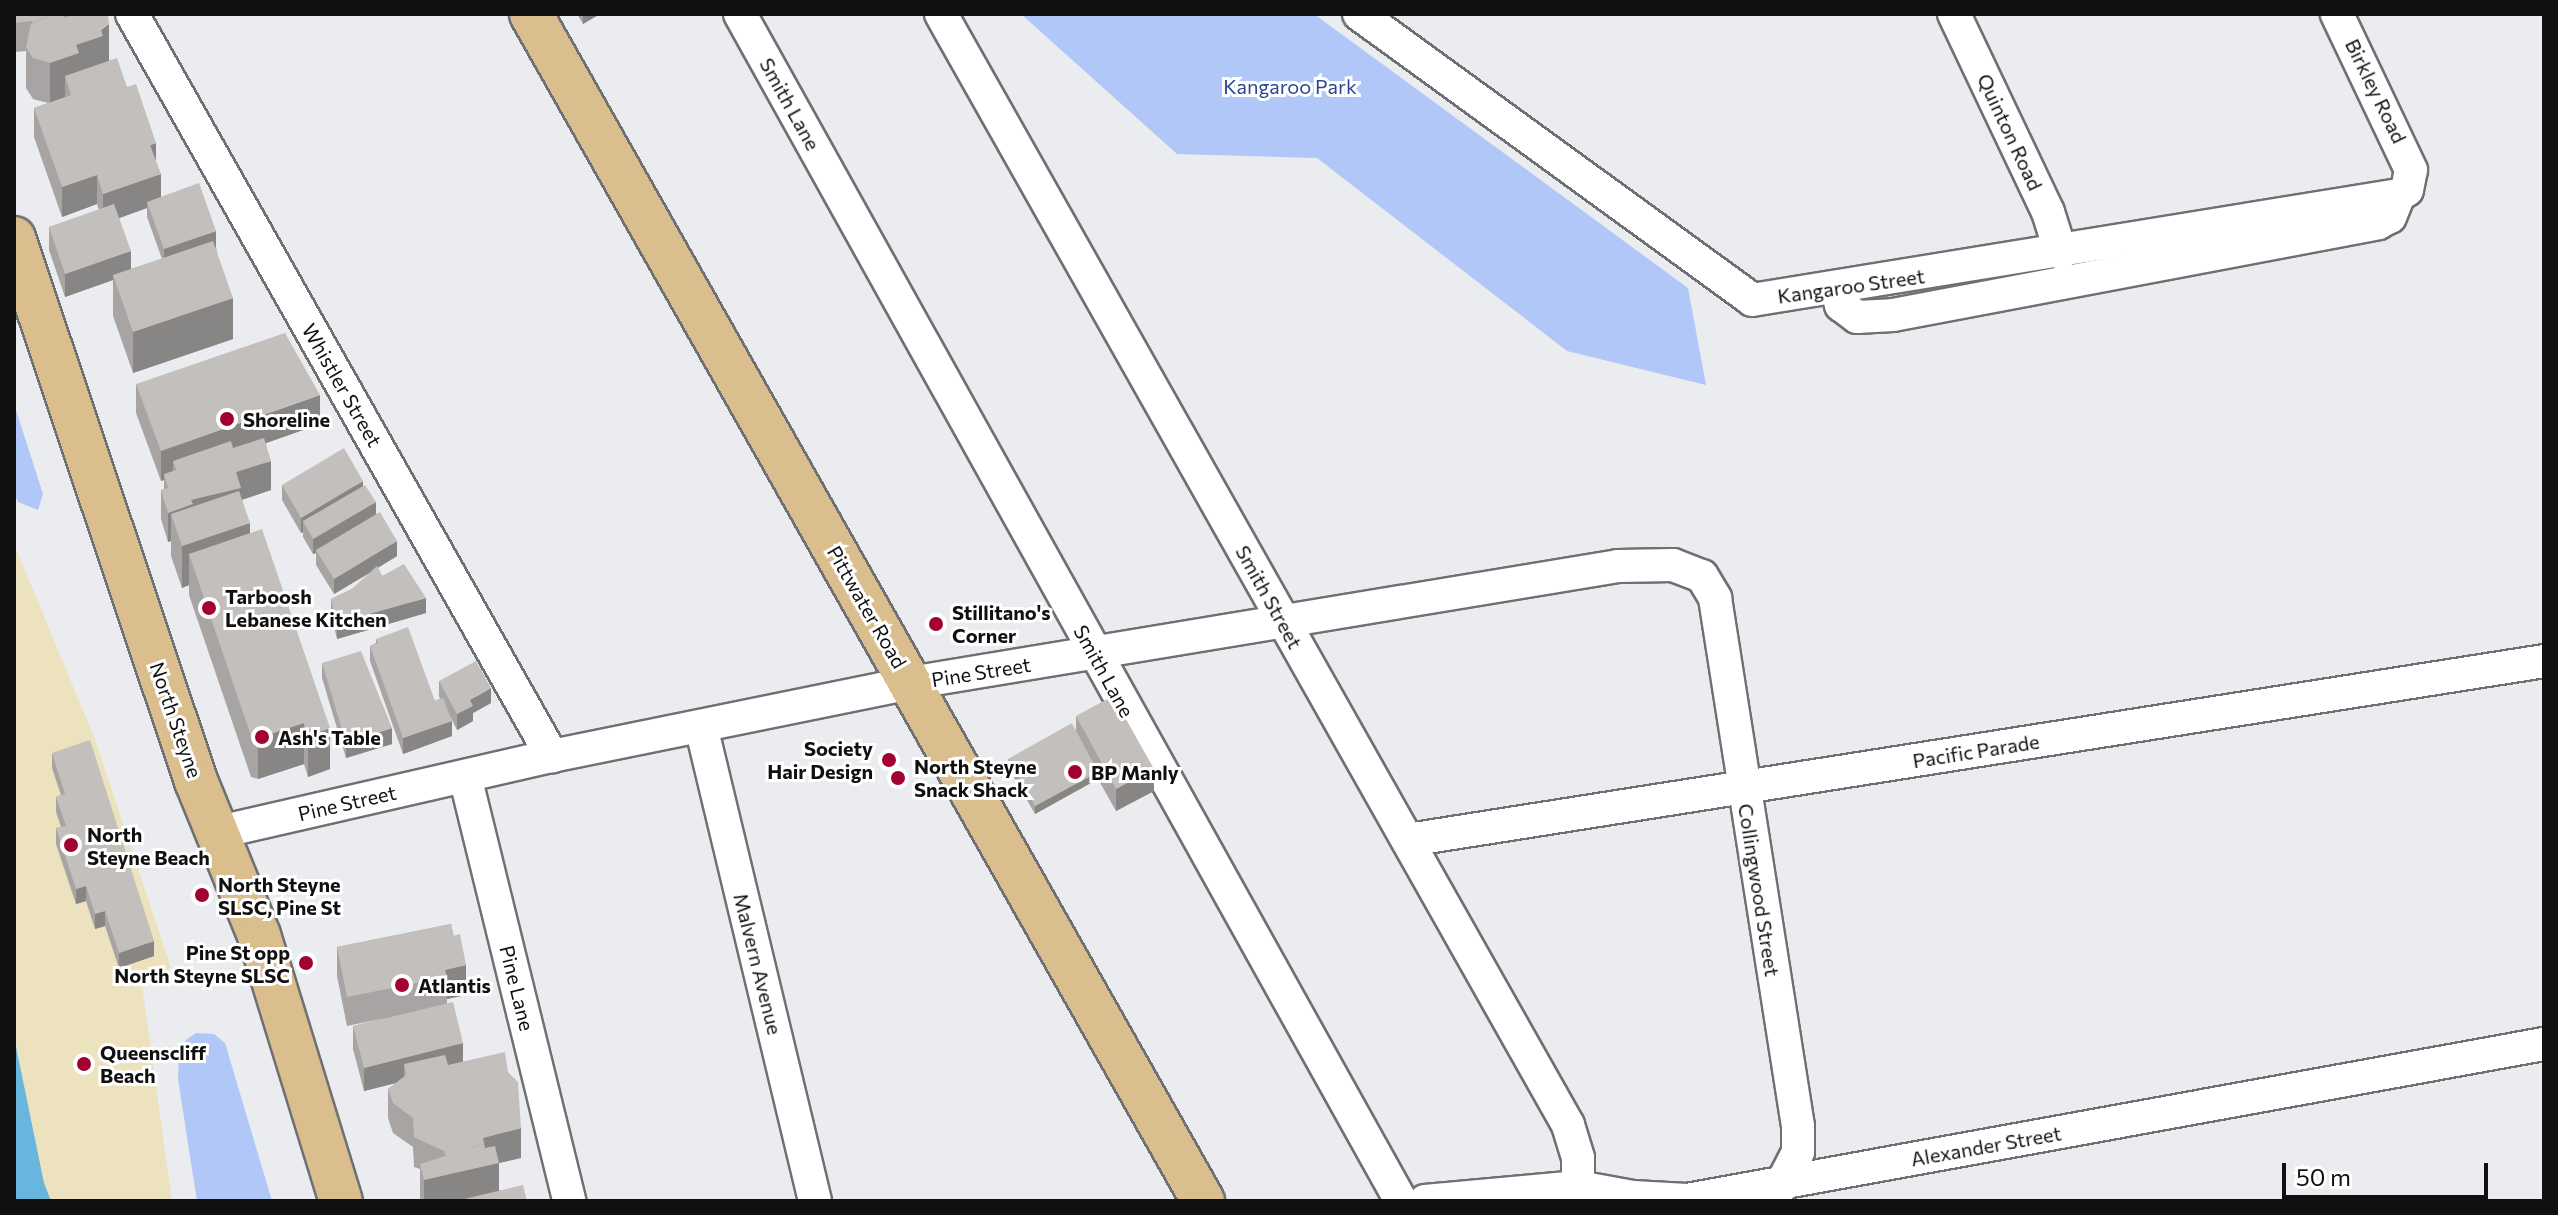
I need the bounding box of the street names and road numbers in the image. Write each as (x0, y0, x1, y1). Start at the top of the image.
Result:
street label: Birkley Road (2340, 35, 2412, 147)
street label: Smith Lane (755, 54, 825, 154)
street label: Quinton Road (1972, 70, 2048, 194)
street label: Kangaroo Street (1776, 264, 1926, 308)
street label: Whistler Street (297, 319, 387, 451)
street label: Pittwater Road (822, 541, 912, 673)
street label: Smith Street (1231, 541, 1307, 653)
street label: Smith Lane (1069, 621, 1139, 721)
street label: Pine Street (930, 652, 1032, 692)
street label: North Steyne (145, 659, 207, 781)
street label: Pacific Parade (1911, 729, 2041, 773)
street label: Pine Street (296, 780, 398, 826)
street label: Collingwood Street (1733, 802, 1785, 978)
street label: Malvern Avenue (729, 891, 787, 1037)
street label: Pine Lane (495, 943, 539, 1033)
street label: Alexander Street (1909, 1121, 2063, 1171)

